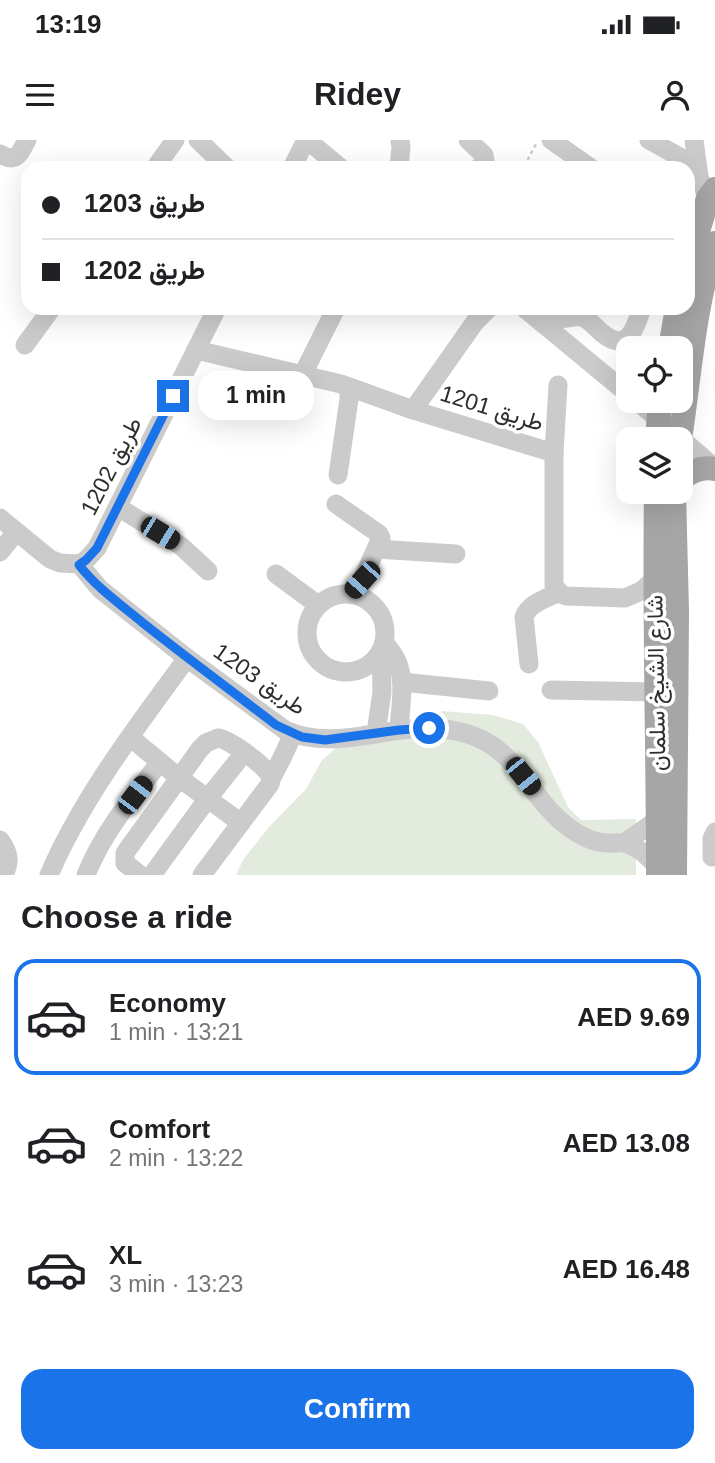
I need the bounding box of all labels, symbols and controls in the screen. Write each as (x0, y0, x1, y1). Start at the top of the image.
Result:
text: 13:19 (35, 9, 102, 39)
icon: menu (21, 76, 59, 114)
text: Ridey (314, 76, 401, 112)
icon: person (656, 76, 694, 114)
text: طريق 1203 (84, 188, 205, 218)
text: طريق 1202 (84, 255, 205, 285)
map controls (616, 336, 693, 504)
button: locate (616, 336, 693, 413)
callout: 1 min (198, 372, 313, 420)
route end (157, 380, 189, 412)
street label: طريق 1201 (437, 380, 547, 438)
text: 1 min (226, 382, 286, 408)
street label: طريق 1202 (75, 413, 149, 520)
button: layers (616, 427, 693, 504)
car (137, 513, 184, 553)
car (341, 557, 384, 603)
street label: شارع الشيخ سلمان (641, 595, 674, 771)
street label: طريق 1203 (208, 638, 311, 722)
route start (413, 712, 445, 744)
car (502, 753, 545, 799)
car (114, 772, 157, 818)
text: Choose a ride (21, 899, 233, 935)
icon: car (25, 986, 88, 1049)
text: Economy (109, 988, 226, 1018)
text: AED 9.69 (577, 1002, 690, 1032)
text: 1 min · 13:21 (109, 1019, 243, 1045)
icon: car (25, 1112, 88, 1175)
text: Comfort (109, 1114, 210, 1144)
text: AED 13.08 (563, 1128, 690, 1158)
text: 2 min · 13:22 (109, 1145, 243, 1171)
icon: car (25, 1238, 88, 1301)
text: XL (109, 1240, 142, 1270)
text: AED 16.48 (563, 1254, 690, 1284)
text: 3 min · 13:23 (109, 1271, 243, 1297)
button: Confirm (21, 1369, 694, 1449)

